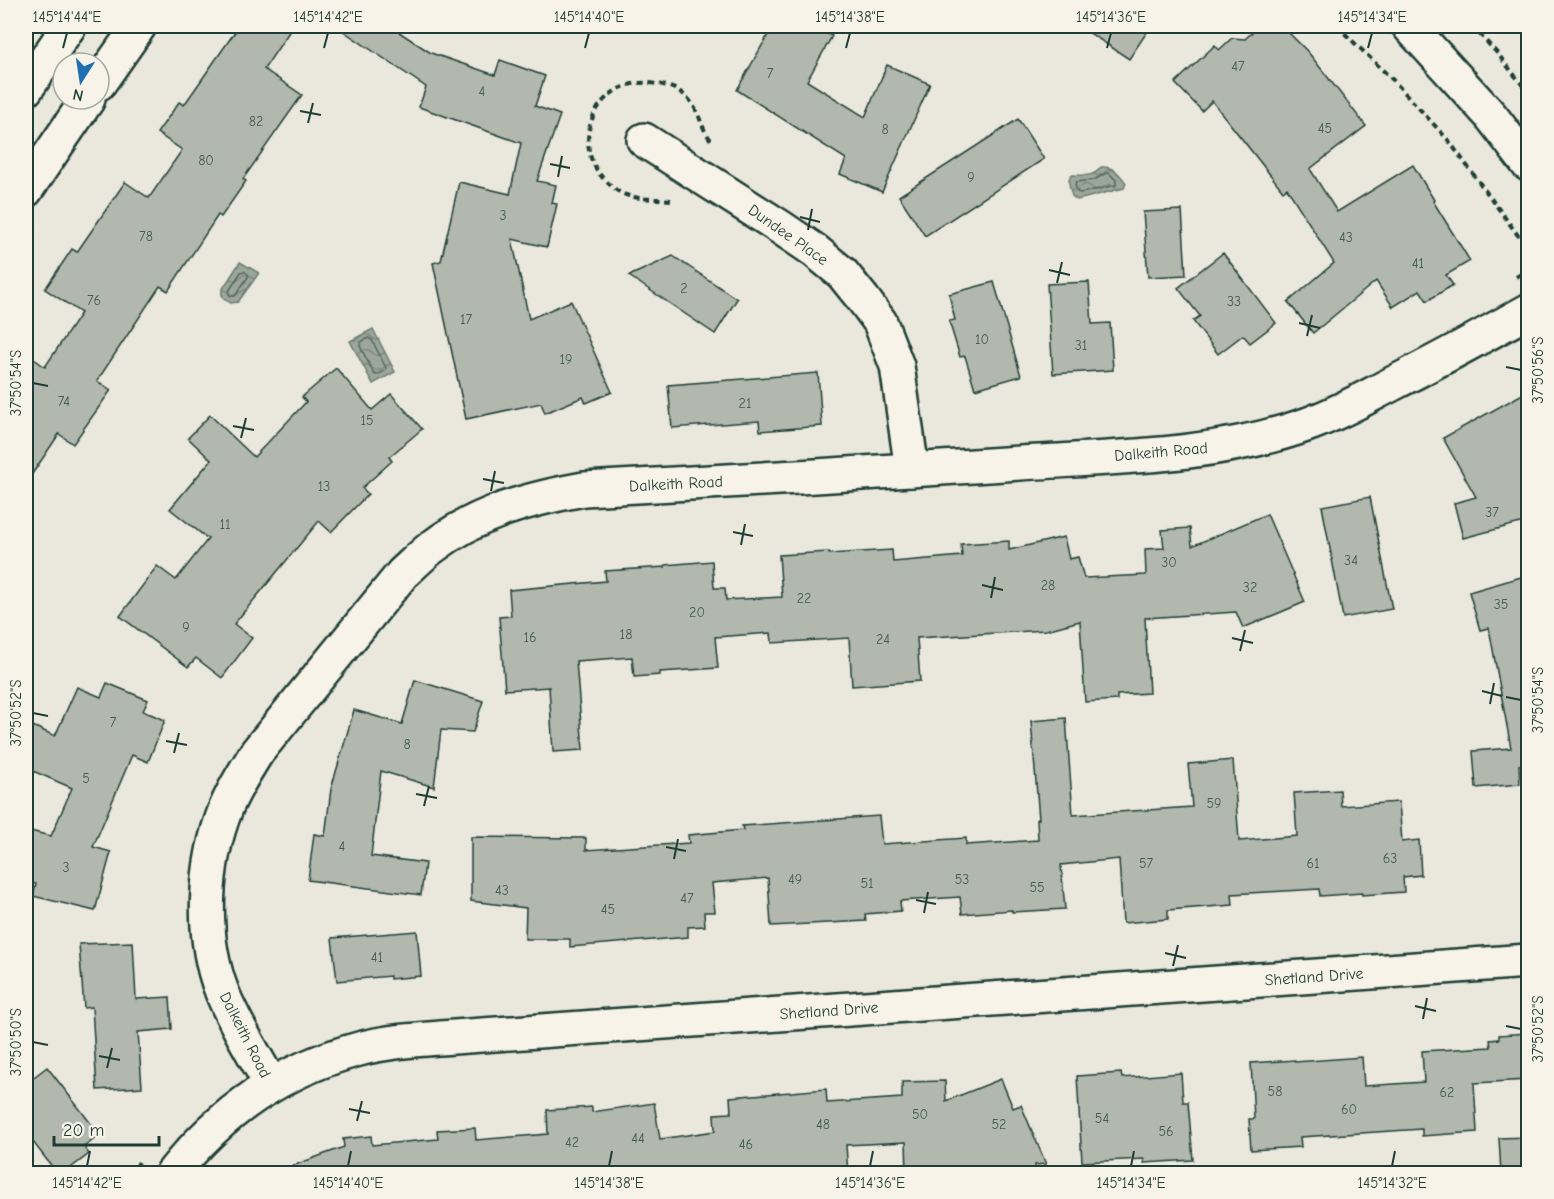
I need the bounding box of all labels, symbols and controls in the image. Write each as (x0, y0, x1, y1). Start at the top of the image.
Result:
text: 145°14'44"E (33, 8, 101, 26)
text: 145°14'42"E (293, 8, 363, 26)
text: 145°14'40"E (554, 8, 624, 26)
text: 145°14'38"E (815, 8, 885, 26)
text: 145°14'36"E (1076, 8, 1146, 26)
text: 145°14'34"E (1337, 8, 1407, 26)
north arrow (51, 51, 111, 111)
house number: 47 (1231, 58, 1245, 75)
house number: 7 (767, 65, 774, 82)
house number: 4 (479, 83, 486, 100)
text: N (71, 85, 85, 105)
house number: 82 (249, 113, 263, 130)
house number: 45 (1318, 120, 1332, 137)
house number: 8 (881, 121, 889, 138)
house number: 80 (198, 152, 214, 169)
house number: 9 (967, 169, 975, 186)
street label: Dundee Place (745, 201, 831, 269)
house number: 3 (499, 207, 507, 224)
house number: 78 (139, 228, 153, 245)
house number: 43 (1339, 229, 1353, 246)
house number: 41 (1412, 255, 1424, 272)
house number: 2 (680, 280, 688, 297)
house number: 76 (87, 292, 101, 309)
house number: 33 (1227, 293, 1241, 310)
house number: 17 (460, 311, 472, 328)
house number: 10 (975, 331, 989, 348)
text: 37°50'56"S (1529, 336, 1547, 404)
house number: 31 (1075, 337, 1087, 354)
text: 37°50'54"S (7, 350, 25, 416)
house number: 19 (560, 351, 572, 368)
house number: 74 (58, 393, 70, 410)
house number: 21 (739, 395, 751, 412)
house number: 15 (360, 412, 374, 429)
street label: Dalkeith Road (1113, 439, 1209, 465)
street label: Dalkeith Road (629, 473, 723, 495)
house number: 13 (318, 478, 330, 495)
house number: 37 (1485, 504, 1499, 521)
house number: 11 (219, 516, 231, 533)
house number: 34 (1344, 552, 1358, 569)
house number: 30 (1161, 554, 1177, 571)
house number: 28 (1041, 577, 1055, 594)
house number: 32 (1243, 579, 1257, 596)
house number: 22 (797, 590, 811, 607)
house number: 35 (1494, 596, 1508, 613)
house number: 20 (689, 604, 705, 621)
house number: 9 (182, 619, 190, 636)
house number: 18 (620, 626, 632, 643)
house number: 16 (523, 629, 537, 646)
house number: 24 (876, 631, 890, 648)
text: 37°50'54"S (1529, 667, 1547, 733)
text: 37°50'52"S (7, 680, 25, 746)
house number: 7 (110, 714, 117, 731)
house number: 8 (403, 736, 411, 753)
house number: 5 (82, 770, 90, 787)
house number: 59 (1206, 795, 1222, 812)
house number: 4 (339, 838, 346, 855)
house number: 63 (1383, 850, 1397, 867)
house number: 57 (1139, 855, 1153, 872)
house number: 61 (1306, 855, 1320, 872)
house number: 3 (62, 859, 70, 876)
house number: 49 (788, 871, 802, 888)
house number: 53 (955, 871, 969, 888)
house number: 51 (860, 875, 874, 892)
house number: 55 (1029, 879, 1045, 896)
house number: 43 (495, 882, 509, 899)
house number: 47 (680, 890, 694, 907)
house number: 45 (601, 901, 615, 918)
house number: 41 (371, 949, 383, 966)
street label: Shetland Drive (1264, 965, 1364, 989)
street label: Dalkeith Road (216, 989, 274, 1081)
text: 37°50'52"S (1529, 996, 1547, 1062)
street label: Shetland Drive (779, 999, 879, 1023)
text: 37°50'50"S (7, 1008, 25, 1076)
house number: 58 (1268, 1083, 1282, 1100)
house number: 62 (1440, 1084, 1454, 1101)
house number: 60 (1341, 1101, 1357, 1118)
house number: 50 (912, 1106, 928, 1123)
scale bar (54, 1109, 159, 1147)
house number: 54 (1095, 1110, 1109, 1127)
house number: 48 (816, 1116, 830, 1133)
house number: 52 (992, 1116, 1006, 1133)
text: 20 m (63, 1120, 104, 1141)
house number: 56 (1158, 1123, 1174, 1140)
house number: 44 (631, 1130, 645, 1147)
house number: 42 (565, 1134, 579, 1151)
house number: 46 (739, 1136, 753, 1153)
text: 145°14'42"E (52, 1174, 122, 1192)
text: 145°14'40"E (313, 1174, 383, 1192)
text: 145°14'38"E (574, 1174, 644, 1192)
text: 145°14'36"E (835, 1174, 905, 1192)
text: 145°14'34"E (1096, 1174, 1166, 1192)
text: 145°14'32"E (1357, 1174, 1427, 1192)

